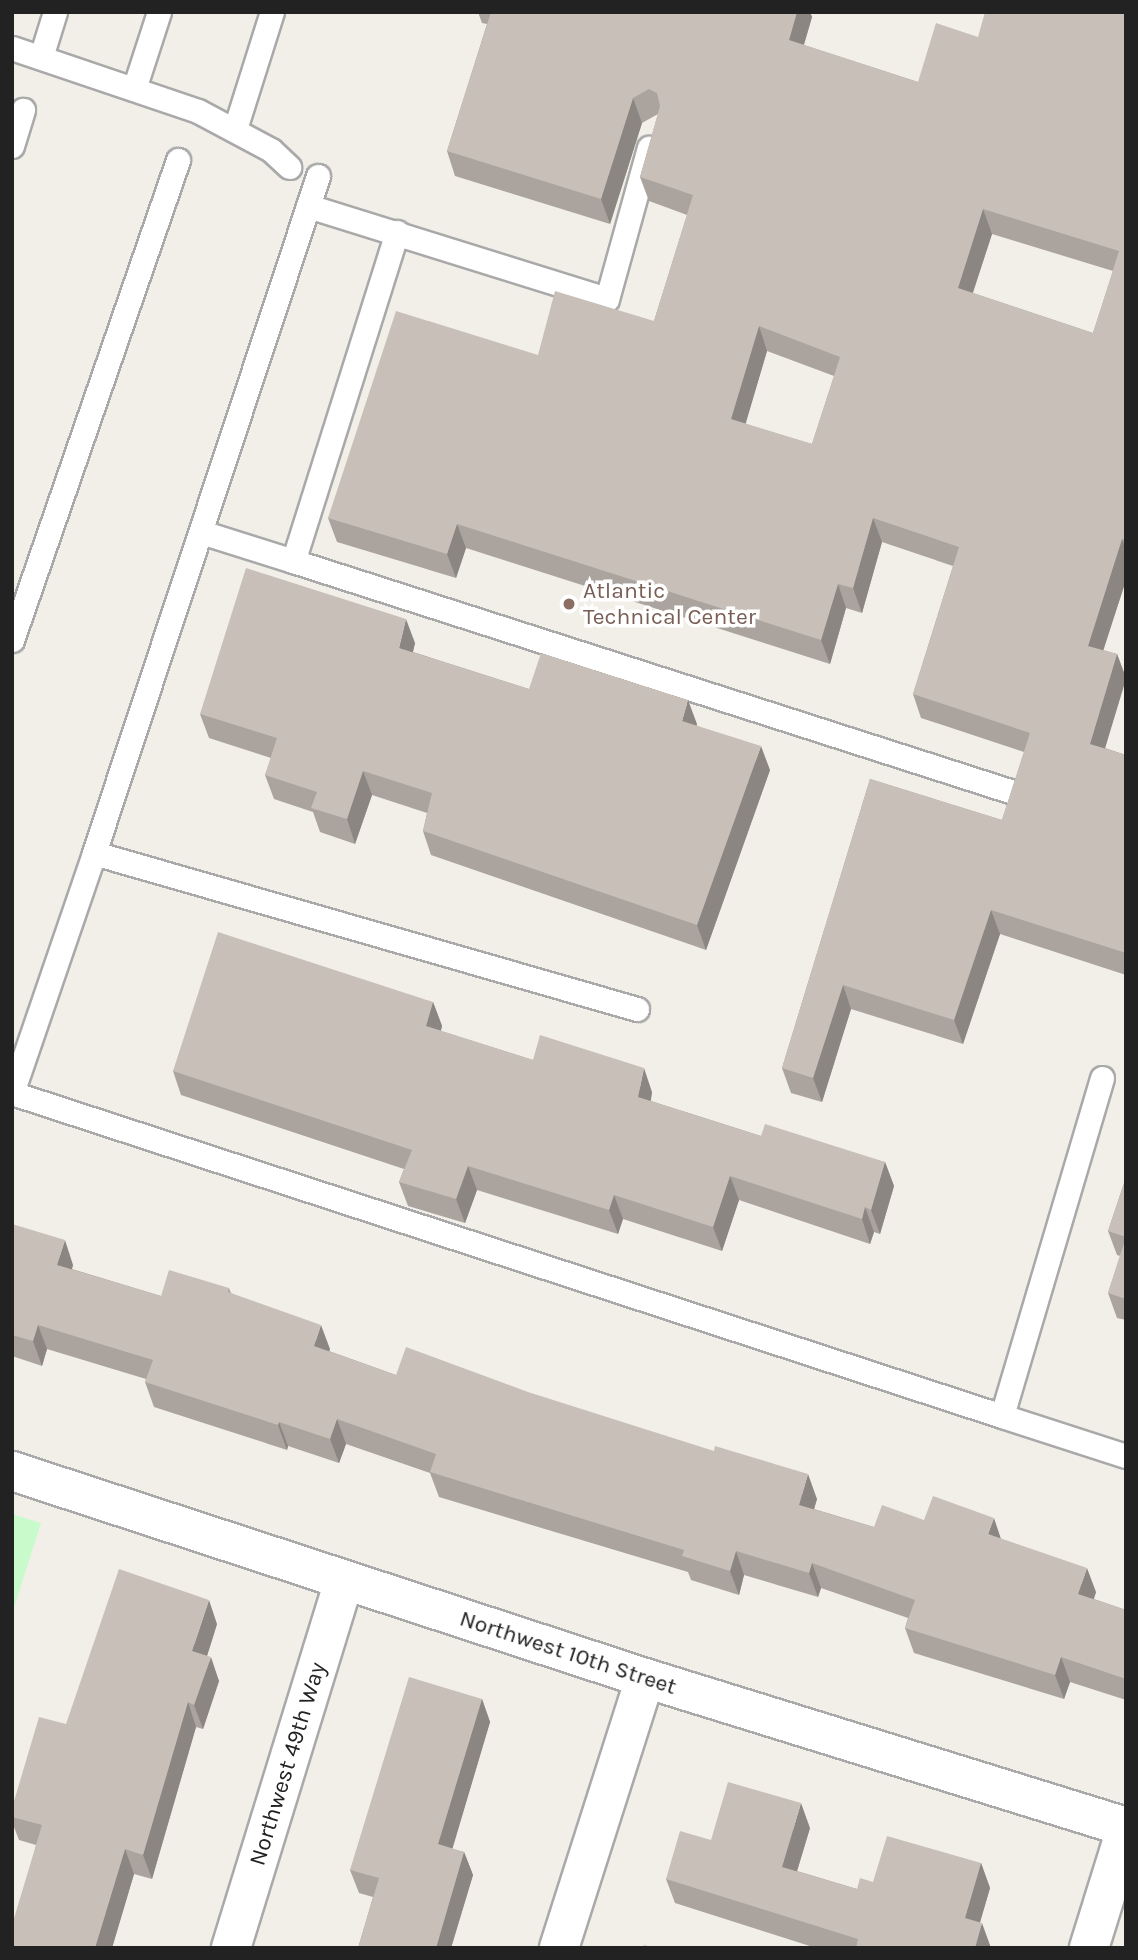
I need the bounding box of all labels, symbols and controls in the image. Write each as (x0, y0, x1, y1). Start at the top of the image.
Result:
place label: Atlantic Technical Center (583, 577, 756, 631)
marker: Atlantic Technical Center (561, 596, 577, 612)
street label: Northwest 10th Street (456, 1605, 680, 1701)
street label: Northwest 49th Way (244, 1659, 332, 1869)

